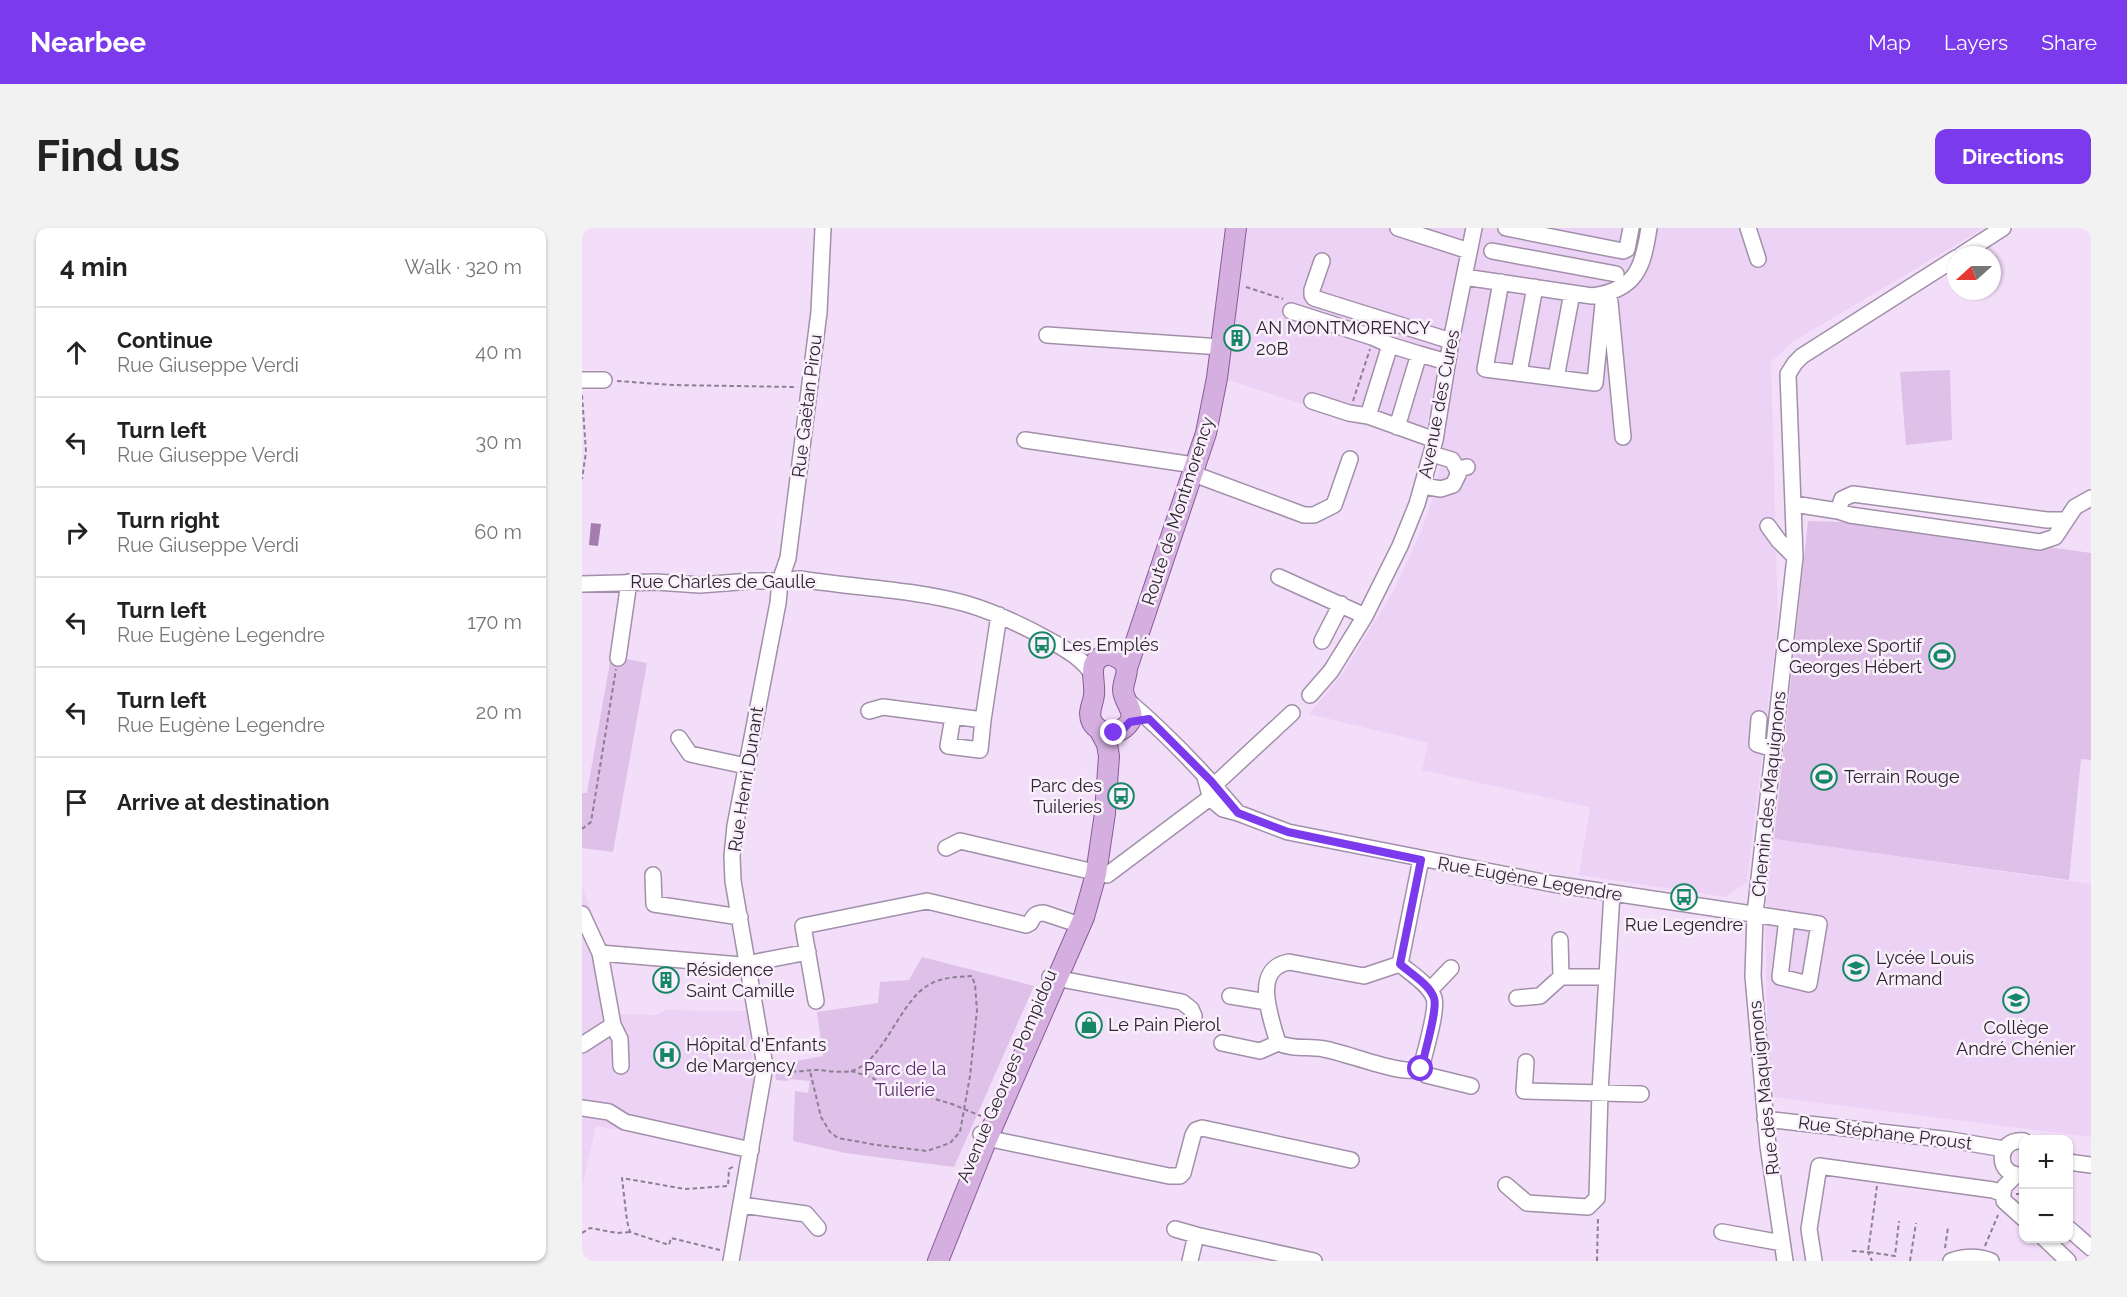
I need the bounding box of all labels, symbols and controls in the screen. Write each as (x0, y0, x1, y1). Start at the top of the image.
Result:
text: Nearbee (30, 26, 146, 59)
text: Map (1868, 30, 1911, 55)
text: Layers (1944, 30, 2008, 55)
text: Share (2041, 30, 2097, 55)
button: Directions (1935, 129, 2091, 184)
text: Find us (36, 132, 180, 181)
north arrow (1947, 246, 2001, 300)
text: 4 min (60, 252, 128, 282)
text: Walk · 320 m (404, 255, 522, 279)
place label: AN MONTMORENCY 20B (1256, 317, 1431, 359)
building icon: AN MONTMORENCY 20B (1222, 323, 1252, 353)
text: Continue (117, 327, 213, 353)
street label: Avenue des Cures (1414, 327, 1463, 480)
street label: Rue Gaëtan Pirou (787, 333, 826, 479)
icon: ahead (60, 336, 93, 369)
text: 40 m (475, 340, 522, 364)
text: Rue Giuseppe Verdi (117, 353, 299, 377)
street label: Route de Montmorency (1137, 414, 1218, 608)
text: Turn left (117, 417, 207, 443)
icon: left (60, 426, 93, 459)
text: 30 m (476, 430, 522, 454)
text: Rue Giuseppe Verdi (117, 443, 299, 467)
text: Turn right (117, 507, 220, 533)
icon: right (60, 516, 93, 549)
text: 60 m (474, 520, 522, 544)
text: Rue Giuseppe Verdi (117, 533, 299, 557)
street label: Rue Charles de Gaulle (630, 571, 816, 592)
text: Turn left (117, 597, 207, 623)
icon: left (60, 606, 93, 639)
text: 170 m (467, 610, 522, 634)
text: Rue Eugène Legendre (117, 623, 325, 647)
bus stop icon: Les Emplés (1027, 630, 1057, 660)
place label: Les Emplés (1062, 634, 1159, 655)
place label: Complexe Sportif Georges Hébert (1777, 635, 1923, 677)
sports icon: Complexe Sportif Georges Hébert (1927, 641, 1957, 671)
text: Turn left (117, 687, 207, 713)
street label: Chemin des Maquignons (1747, 690, 1790, 898)
icon: left (60, 696, 93, 729)
text: 20 m (476, 700, 522, 724)
street label: Rue Henri Dunant (724, 705, 767, 853)
text: Rue Eugène Legendre (117, 713, 325, 737)
route end (1100, 719, 1126, 745)
sports icon: Terrain Rouge (1809, 762, 1839, 792)
place label: Terrain Rouge (1844, 766, 1960, 787)
place label: Parc des Tuileries (1030, 775, 1102, 817)
bus stop icon: Parc des Tuileries (1106, 781, 1136, 811)
icon: arrive (60, 786, 93, 819)
text: Arrive at destination (117, 789, 330, 815)
street label: Rue Eugène Legendre (1436, 852, 1624, 905)
bus stop icon: Rue Legendre (1669, 882, 1699, 912)
place label: Rue Legendre (1625, 914, 1744, 935)
place label: Lycée Louis Armand (1876, 947, 1975, 989)
school or university icon: Lycée Louis Armand (1841, 953, 1871, 983)
place label: Résidence Saint Camille (686, 959, 795, 1001)
building icon: Résidence Saint Camille (651, 965, 681, 995)
street label: Avenue Georges Pompidou (952, 966, 1061, 1185)
school or university icon: Collège André Chénier (2001, 985, 2031, 1015)
street label: Rue des Maquignons (1744, 1000, 1783, 1176)
shop icon: Le Pain Pierol (1074, 1010, 1104, 1040)
place label: Le Pain Pierol (1108, 1014, 1221, 1035)
place label: Collège André Chénier (1956, 1017, 2077, 1059)
place label: Hôpital d'Enfants de Margency (686, 1034, 827, 1076)
hospital icon: Hôpital d'Enfants de Margency (652, 1040, 682, 1070)
route start (1407, 1055, 1433, 1081)
park label: Parc de la Tuilerie (864, 1058, 946, 1100)
street label: Rue Stéphane Proust (1797, 1111, 1973, 1154)
map controls (2019, 1135, 2073, 1243)
button: + (2019, 1135, 2073, 1189)
button: − (2019, 1189, 2073, 1243)

